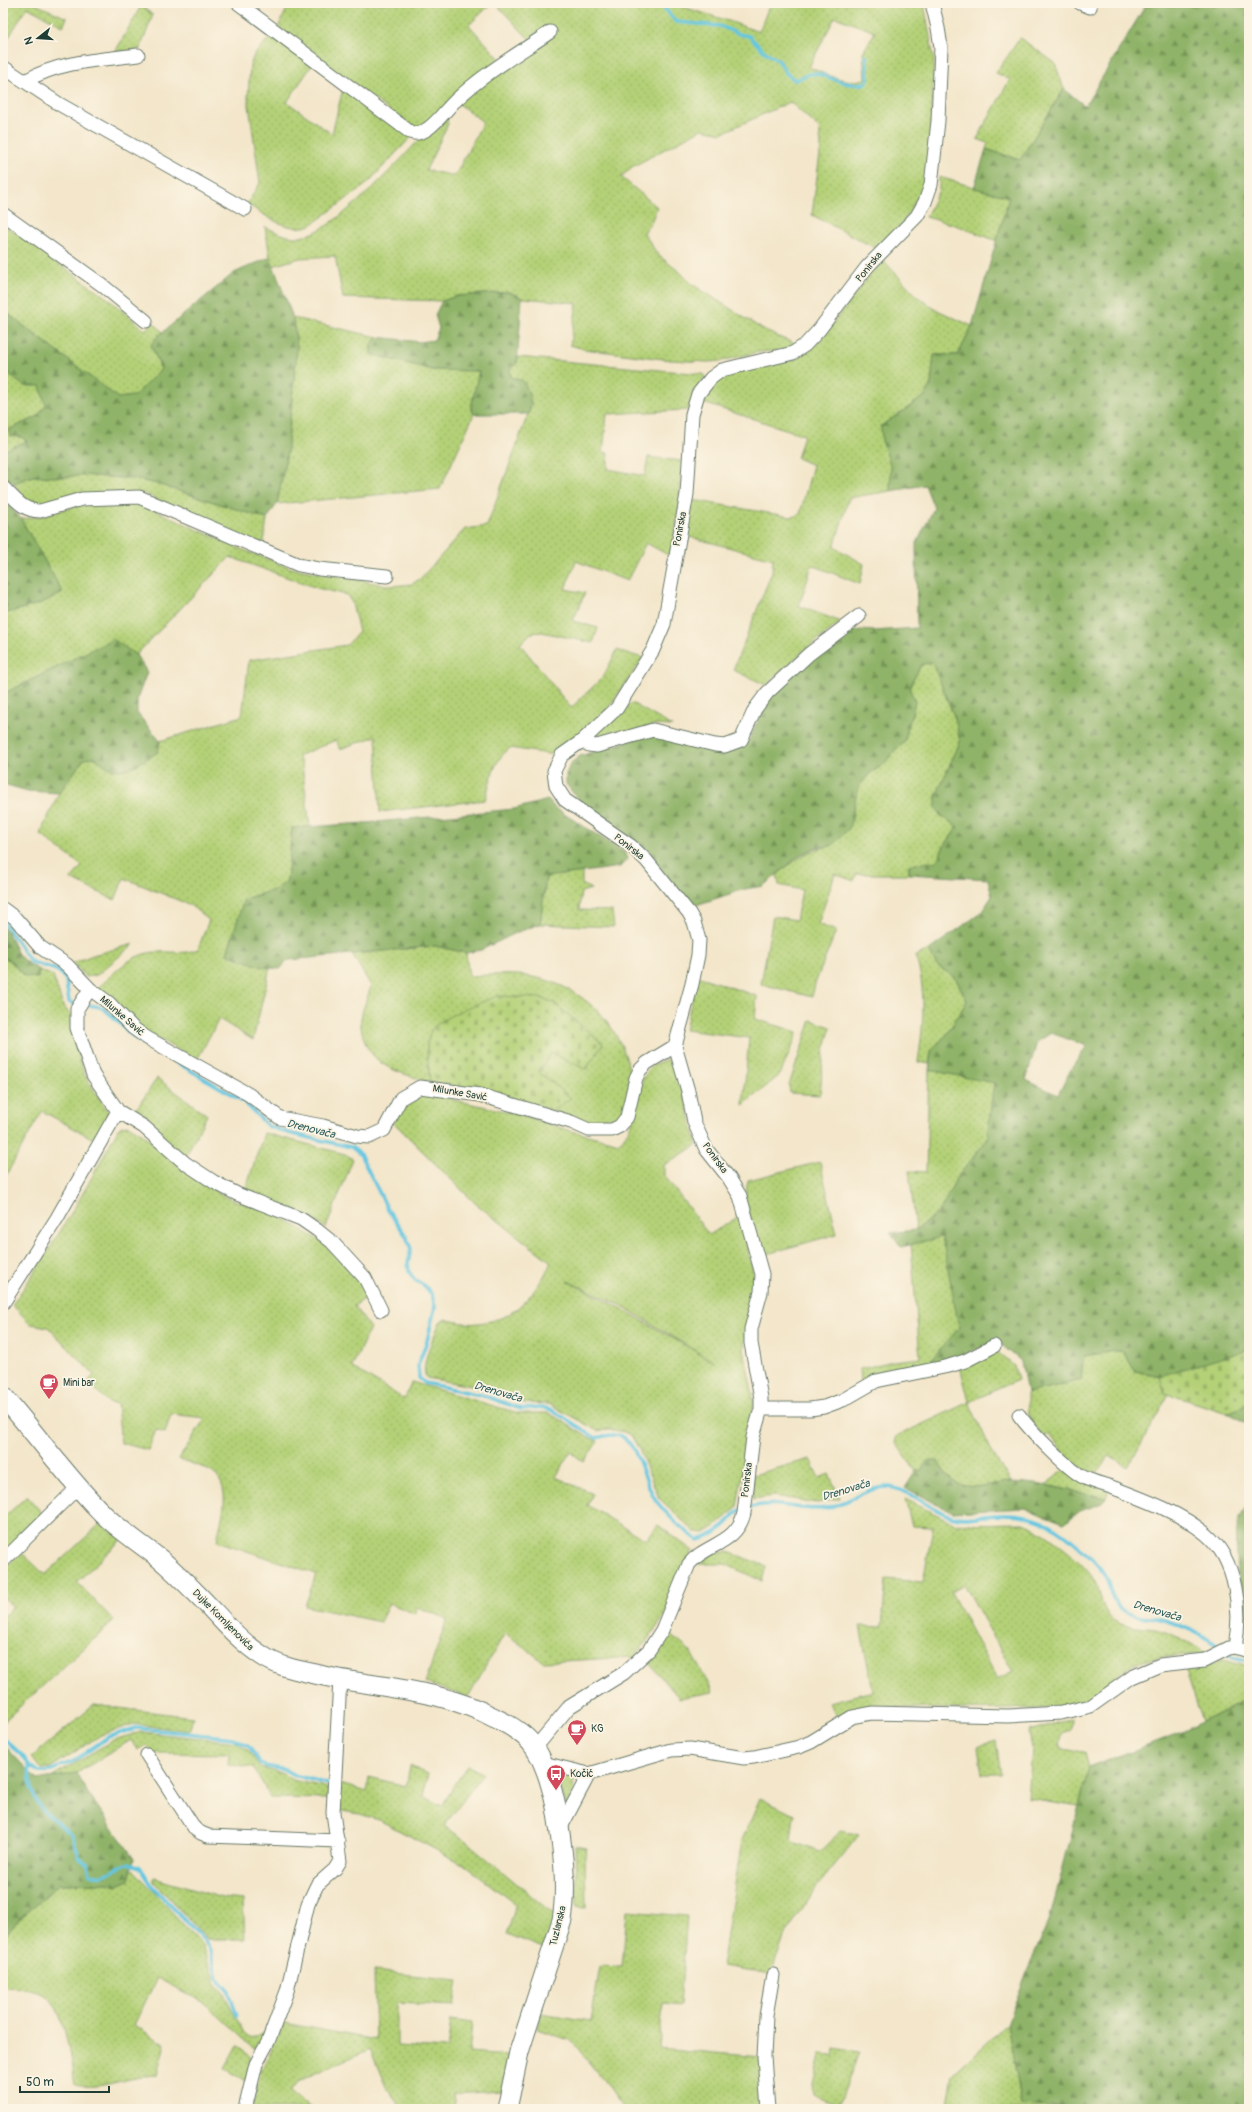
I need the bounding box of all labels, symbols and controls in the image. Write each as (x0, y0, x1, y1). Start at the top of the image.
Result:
north arrow (18, 18, 58, 58)
text: N (21, 35, 36, 46)
street label: Ponirska (853, 249, 885, 284)
street label: Ponirska (671, 510, 689, 547)
street label: Ponirska (611, 831, 647, 863)
street label: Milunke Savić (97, 993, 147, 1039)
street label: Milunke Savić (432, 1082, 488, 1104)
water label: Drenovača (286, 1117, 337, 1141)
street label: Ponirska (700, 1140, 730, 1176)
cafe icon: Mini bar (38, 1372, 60, 1400)
place label: Mini bar (63, 1377, 95, 1389)
water label: Drenovača (473, 1379, 524, 1405)
street label: Ponirska (739, 1462, 755, 1498)
water label: Drenovača (821, 1476, 872, 1503)
street label: Dujke Komljenovića (190, 1587, 256, 1653)
water label: Drenovača (1132, 1598, 1183, 1624)
cafe icon: KG (566, 1718, 588, 1746)
place label: KG (591, 1723, 604, 1735)
bus stop icon: Kočić (545, 1763, 567, 1791)
place label: Kočić (570, 1768, 594, 1780)
street label: Tuzlanska (547, 1904, 569, 1947)
scale bar (20, 2068, 109, 2094)
text: 50 m (26, 2075, 54, 2090)

